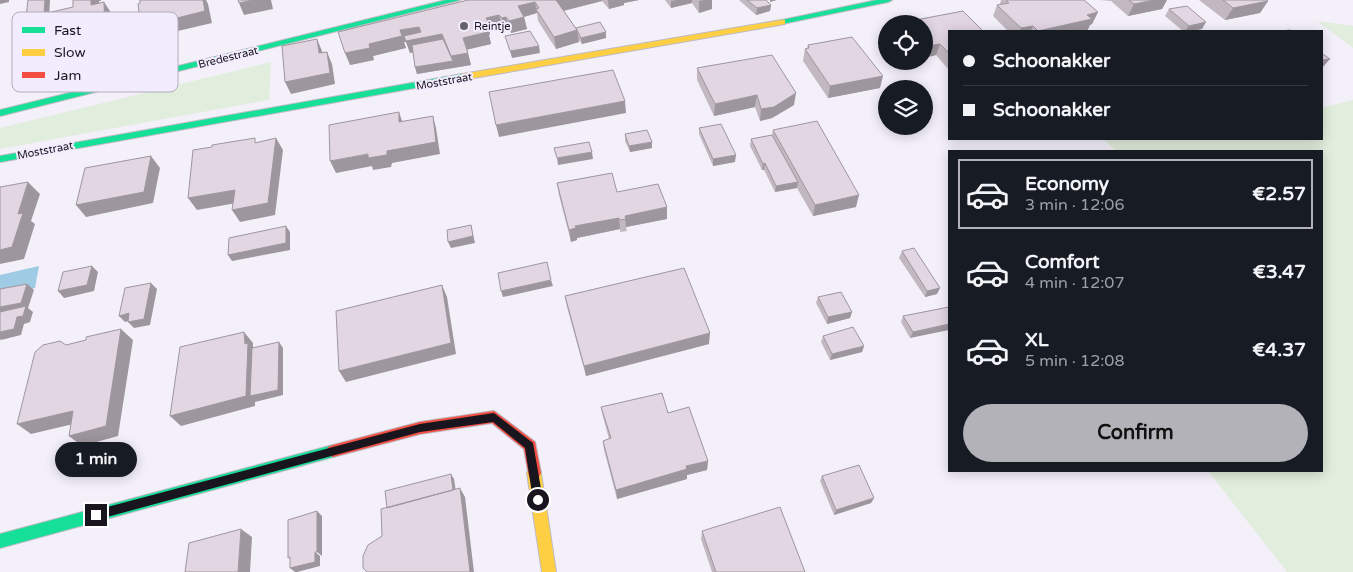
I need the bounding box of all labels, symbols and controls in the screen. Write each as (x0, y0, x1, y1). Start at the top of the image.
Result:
legend (12, 12, 178, 92)
map controls (878, 15, 933, 135)
button: locate (878, 15, 933, 70)
marker: Reintje (458, 20, 470, 32)
place label: Reintje (474, 20, 511, 33)
text: Fast (54, 22, 82, 39)
text: Slow (54, 44, 86, 61)
street label: Bredestraat (197, 44, 259, 71)
text: Schoonakker (993, 50, 1110, 72)
text: Jam (54, 67, 81, 84)
street label: Moststraat (415, 70, 473, 93)
button: layers (878, 80, 933, 135)
text: Schoonakker (993, 99, 1110, 121)
street label: Moststraat (16, 139, 74, 162)
icon: car (965, 172, 1010, 217)
text: Economy (1025, 173, 1109, 195)
text: €2.57 (1252, 183, 1306, 205)
text: 3 min · 12:06 (1025, 195, 1124, 215)
icon: car (965, 250, 1010, 295)
text: Comfort (1025, 251, 1099, 273)
text: €3.47 (1253, 261, 1306, 283)
text: 4 min · 12:07 (1025, 273, 1124, 293)
icon: car (965, 328, 1010, 373)
text: XL (1025, 329, 1049, 351)
text: €4.37 (1252, 339, 1306, 361)
text: 5 min · 12:08 (1025, 351, 1124, 371)
button: Confirm (963, 404, 1308, 462)
callout: 1 min (55, 442, 137, 478)
text: 1 min (75, 449, 117, 469)
route start (527, 489, 549, 511)
route end (85, 504, 107, 526)

